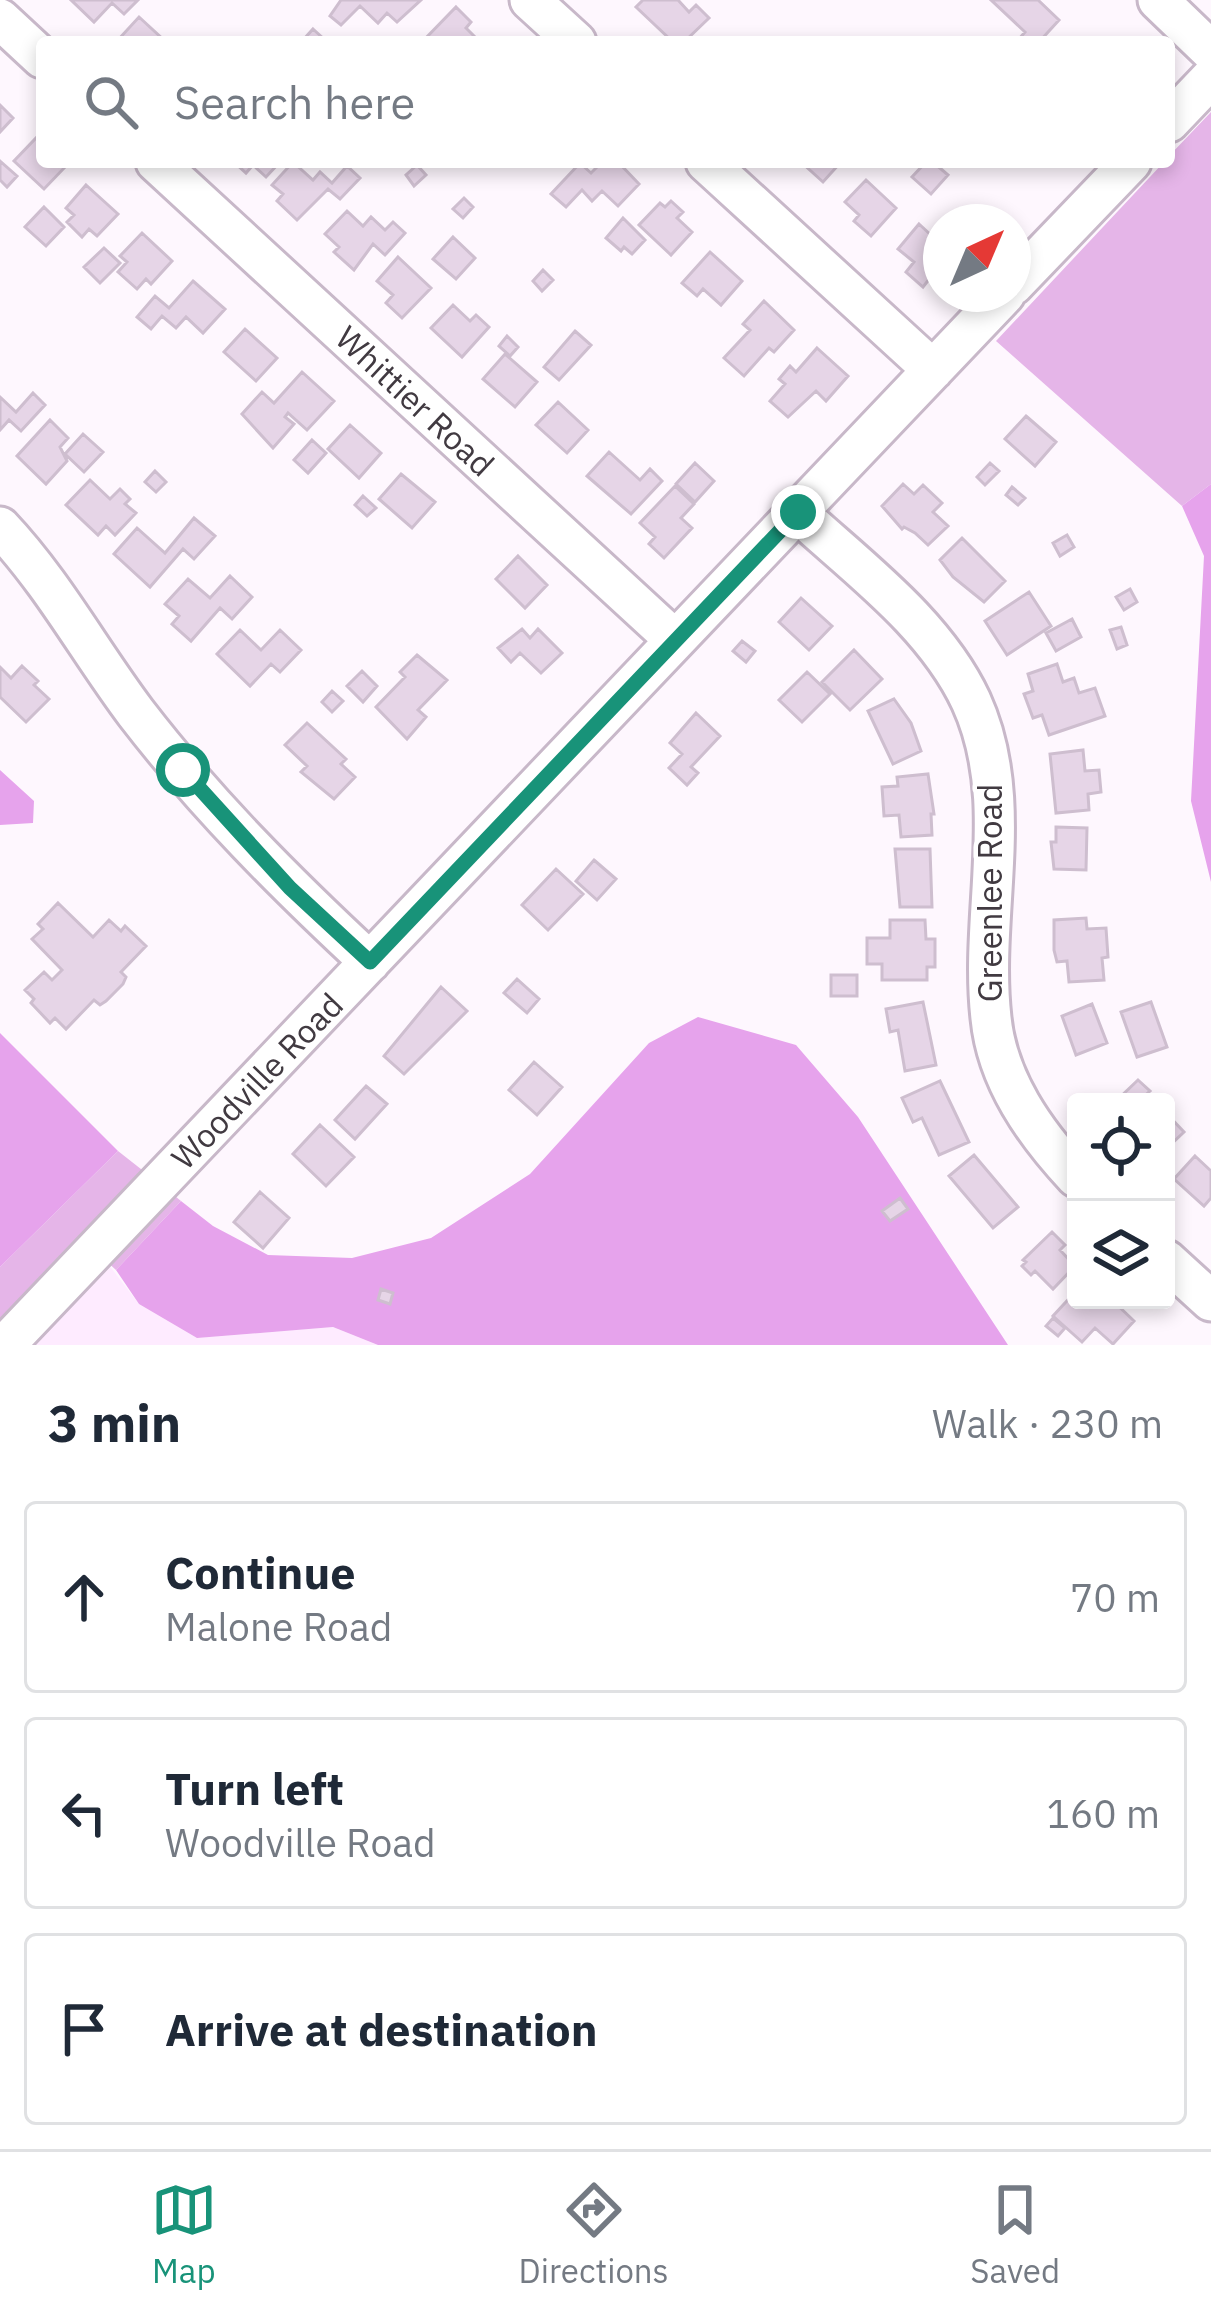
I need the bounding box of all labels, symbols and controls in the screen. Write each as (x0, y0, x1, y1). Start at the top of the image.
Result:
search box (36, 36, 1175, 168)
icon: search (78, 69, 144, 135)
text: Search here (174, 73, 415, 131)
north arrow (923, 204, 1031, 312)
street label: Whittier Road (327, 316, 504, 485)
route end (771, 485, 825, 539)
route start (156, 743, 210, 797)
street label: Greenlee Road (968, 784, 1011, 1002)
street label: Woodville Road (162, 983, 352, 1178)
map controls (1067, 1093, 1175, 1309)
button: locate (1067, 1093, 1175, 1201)
button: layers (1067, 1201, 1175, 1309)
text: 3 min (48, 1390, 181, 1456)
text: Walk · 230 m (932, 1398, 1163, 1449)
text: Continue (165, 1543, 356, 1601)
icon: ahead (51, 1564, 117, 1630)
text: 70 m (1070, 1572, 1160, 1623)
text: Malone Road (165, 1601, 392, 1652)
text: Turn left (165, 1759, 344, 1817)
icon: left (51, 1780, 117, 1846)
text: 160 m (1047, 1788, 1160, 1839)
text: Woodville Road (165, 1817, 436, 1868)
icon: arrive (51, 1996, 117, 2062)
text: Arrive at destination (165, 2000, 598, 2058)
tab: Map (151, 2177, 217, 2292)
tab: Directions (519, 2177, 669, 2292)
tab: Saved (970, 2177, 1060, 2292)

